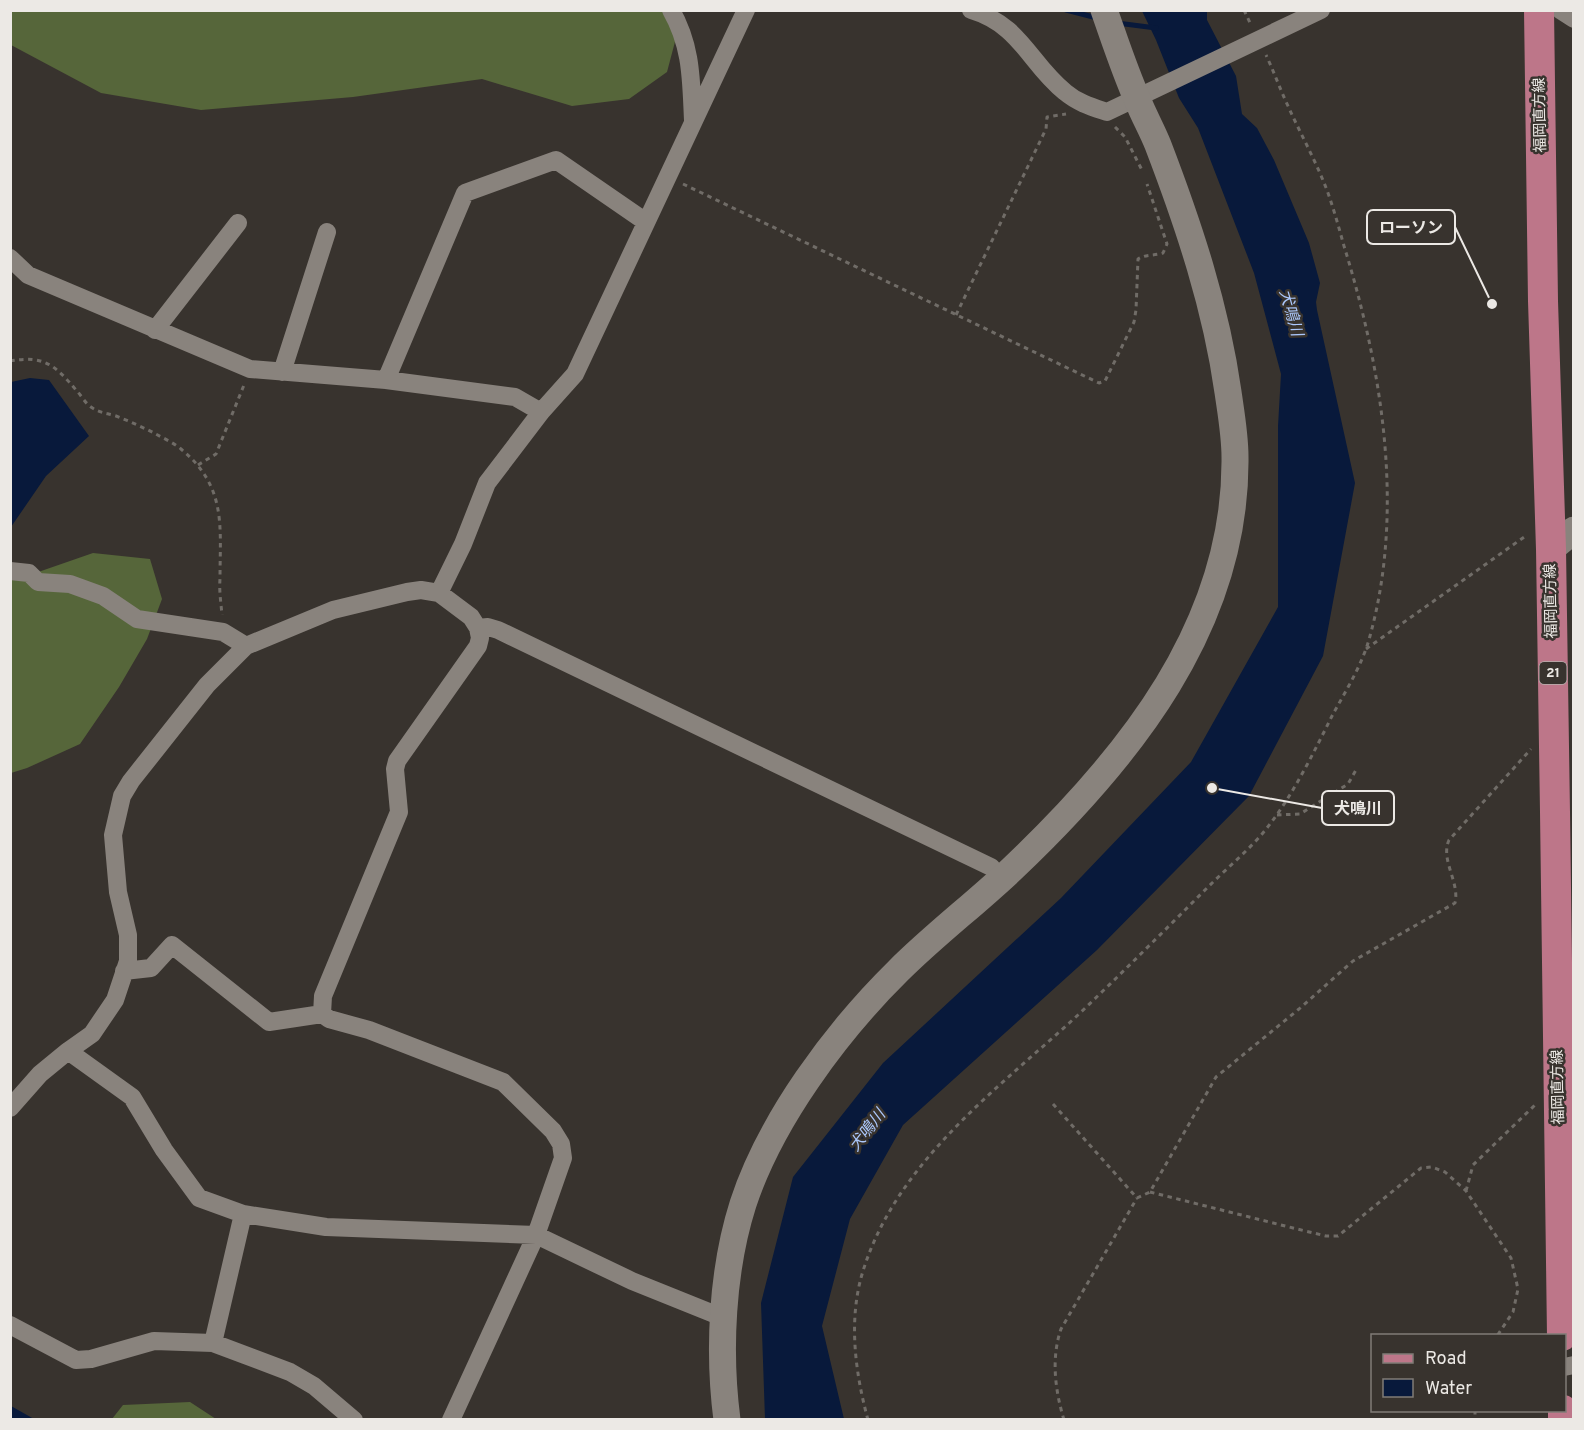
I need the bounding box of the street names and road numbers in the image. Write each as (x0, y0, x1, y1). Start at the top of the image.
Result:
street label: 福岡直方線 (1530, 77, 1551, 153)
street label: 福岡直方線 (1541, 563, 1562, 639)
road number: 21 (1540, 662, 1566, 684)
street label: 福岡直方線 (1548, 1049, 1569, 1125)

